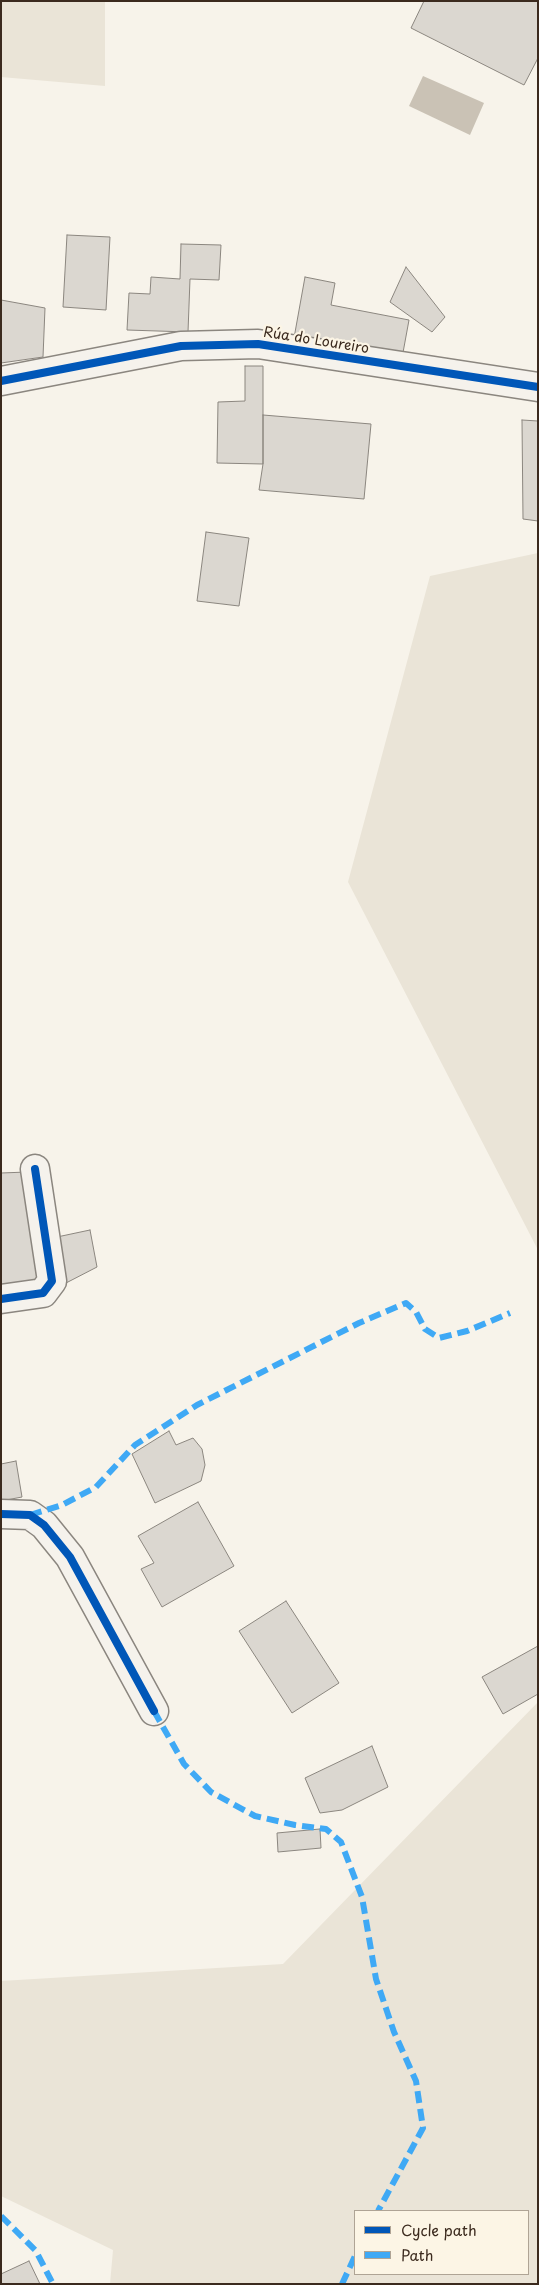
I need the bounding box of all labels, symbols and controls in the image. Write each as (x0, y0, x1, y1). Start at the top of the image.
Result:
street label: Rúa do Loureiro (262, 324, 370, 358)
legend (354, 2210, 529, 2275)
text: Cycle path (401, 2218, 477, 2241)
text: Path (401, 2243, 433, 2266)

